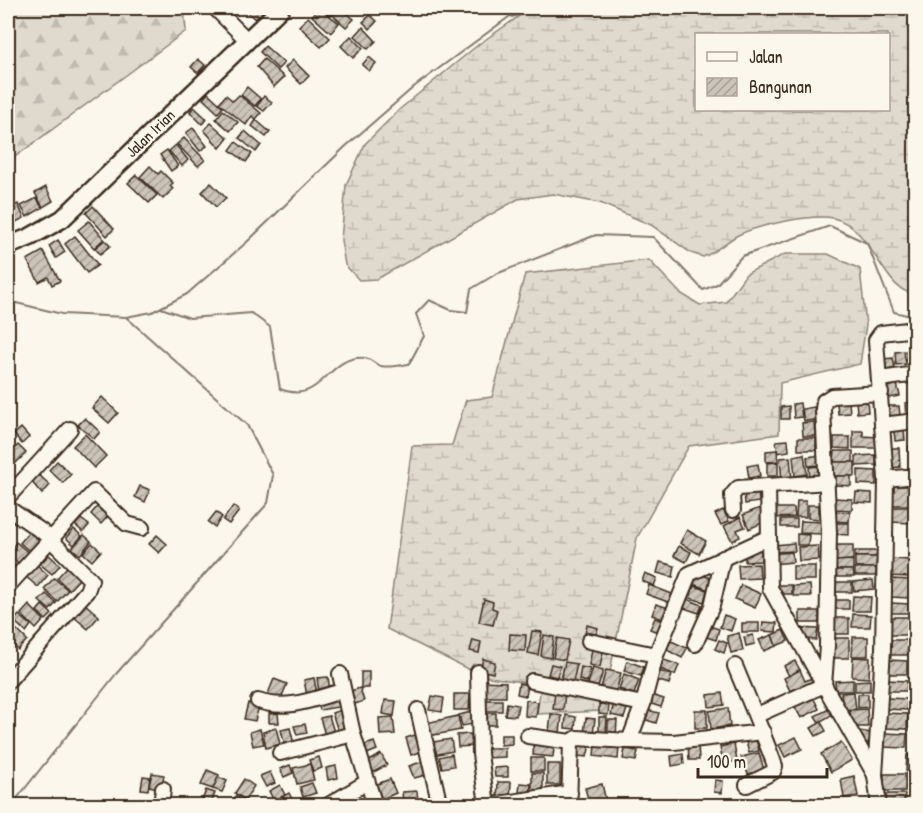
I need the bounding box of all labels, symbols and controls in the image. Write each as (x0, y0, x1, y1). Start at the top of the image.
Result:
legend (695, 33, 890, 111)
text: Jalan (749, 44, 783, 69)
text: Bangunan (749, 74, 812, 99)
street label: Jalan Irian (121, 104, 179, 162)
scale bar (698, 741, 827, 779)
text: 100 m (707, 749, 746, 774)

